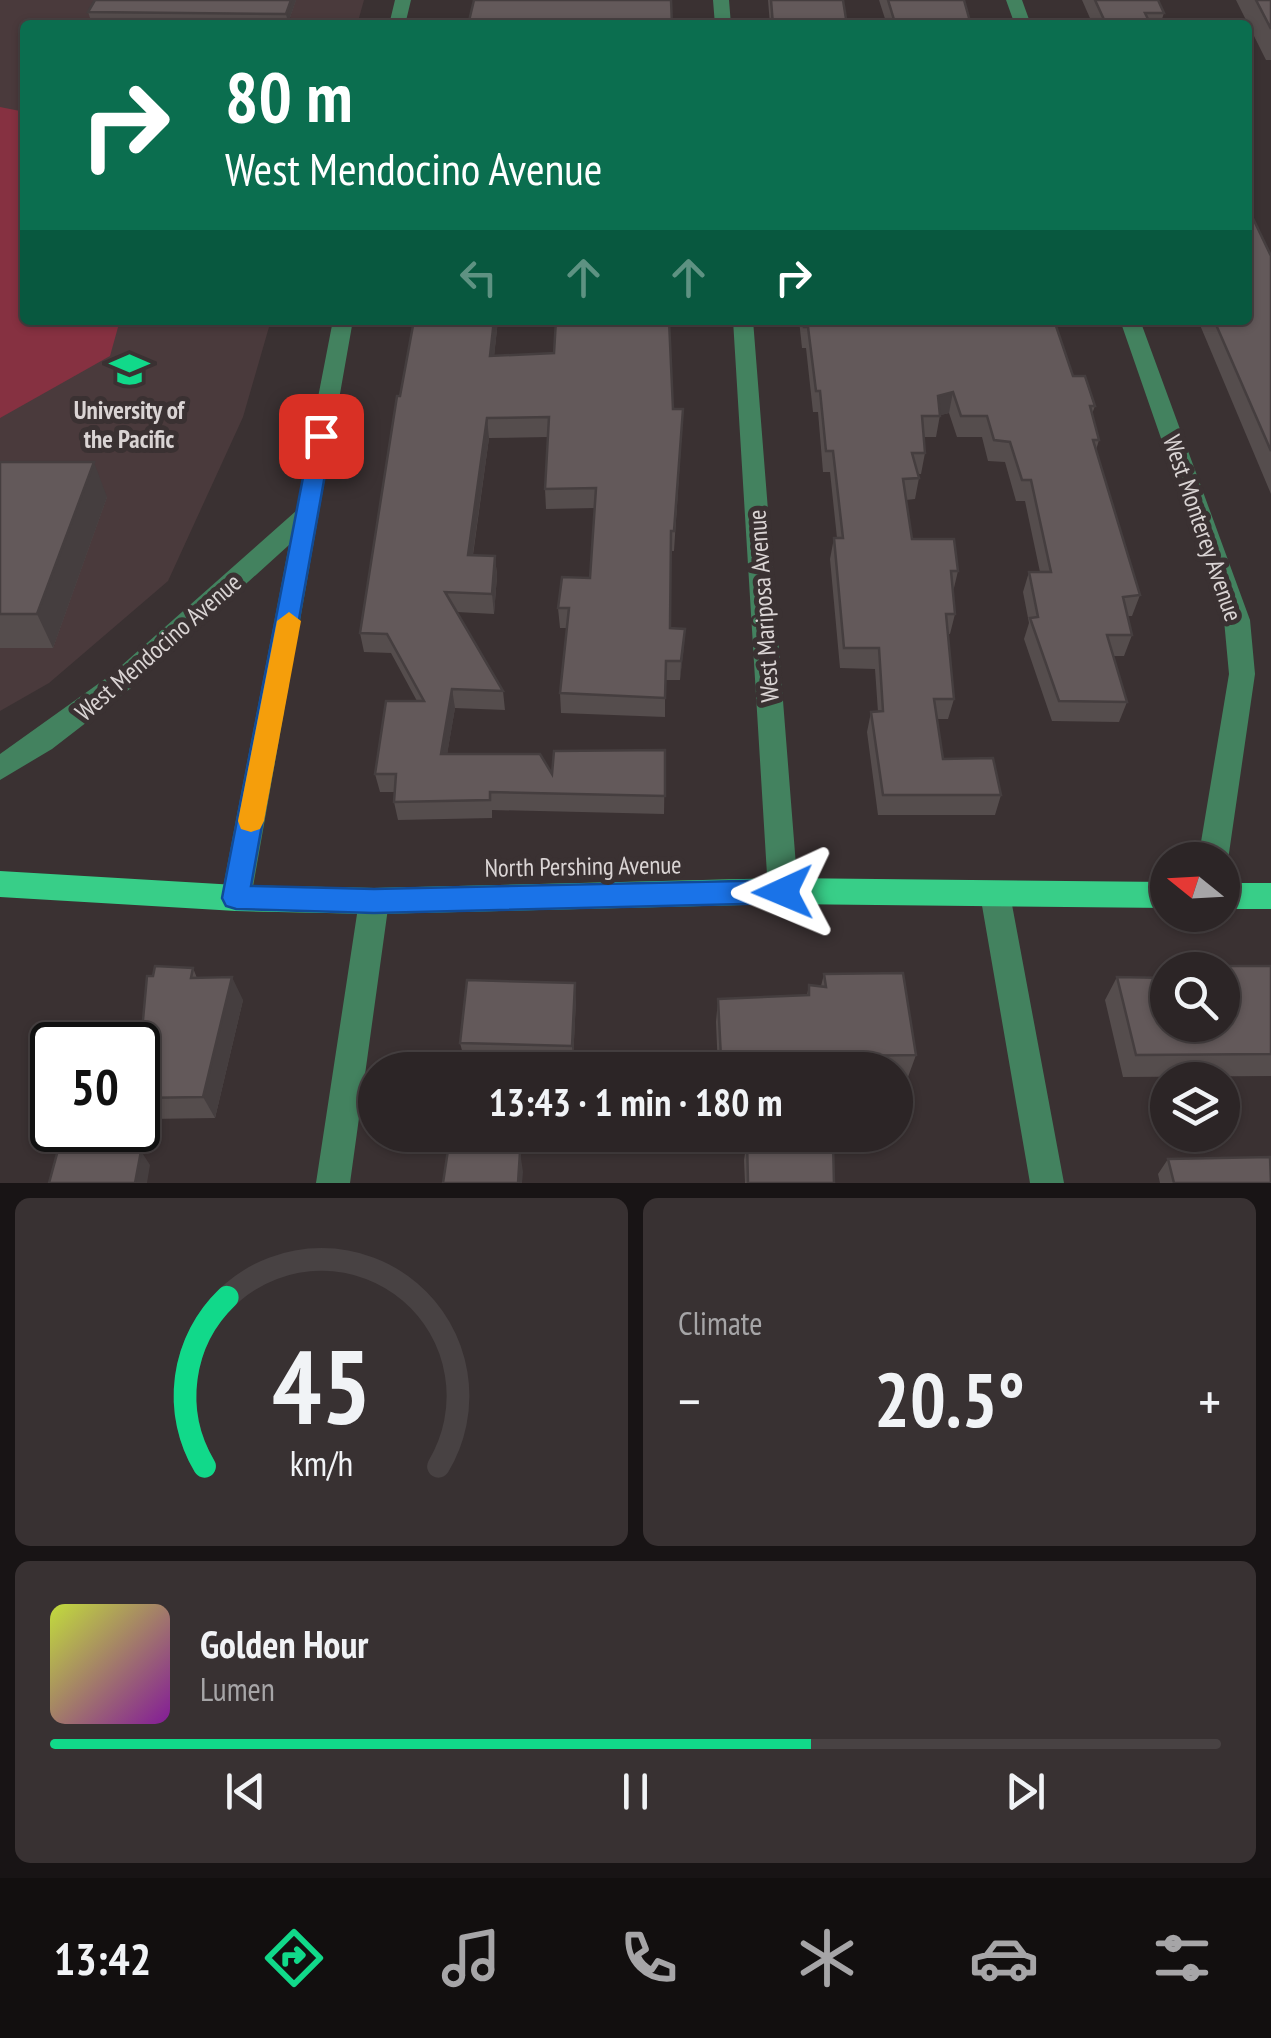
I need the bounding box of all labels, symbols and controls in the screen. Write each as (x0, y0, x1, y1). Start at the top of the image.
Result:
text: 80 m (225, 51, 353, 141)
icon: right (60, 60, 190, 190)
text: West Mendocino Avenue (225, 139, 602, 197)
icon: left (451, 250, 506, 305)
icon: ahead (556, 250, 611, 305)
icon: ahead (661, 250, 716, 305)
icon: right (766, 250, 821, 305)
school or university icon: University of the Pacific (108, 348, 150, 390)
place label: University of the Pacific (74, 394, 186, 455)
pin (279, 394, 364, 479)
icon: arrive (294, 409, 349, 464)
street label: West Monterey Avenue (1156, 431, 1250, 625)
street label: West Mariposa Avenue (740, 509, 786, 703)
street label: West Mendocino Avenue (68, 566, 248, 728)
position arrow (731, 840, 835, 944)
north arrow (1150, 842, 1240, 932)
map controls (1150, 842, 1240, 1152)
street label: North Pershing Avenue (484, 848, 682, 884)
button: search (1150, 952, 1240, 1042)
speed limit sign: 50 (30, 1022, 160, 1152)
button: layers (1150, 1062, 1240, 1152)
text: 13:43 · 1 min · 180 m (489, 1077, 782, 1126)
text: Climate (678, 1302, 762, 1344)
text: 45 (272, 1318, 371, 1453)
text: 20.5° (874, 1351, 1025, 1448)
text: − (678, 1365, 701, 1436)
text: + (1198, 1365, 1221, 1436)
text: km/h (290, 1440, 353, 1486)
text: Golden Hour (200, 1619, 369, 1668)
text: Lumen (200, 1668, 275, 1710)
icon: previous (218, 1764, 273, 1819)
icon: pause (608, 1764, 663, 1819)
icon: next (998, 1764, 1053, 1819)
icon: directions (259, 1923, 329, 1993)
icon: music (436, 1923, 506, 1993)
icon: phone (614, 1923, 684, 1993)
icon: climate (792, 1923, 862, 1993)
icon: car (969, 1923, 1039, 1993)
icon: filters (1147, 1923, 1217, 1993)
text: 13:42 (54, 1929, 151, 1987)

